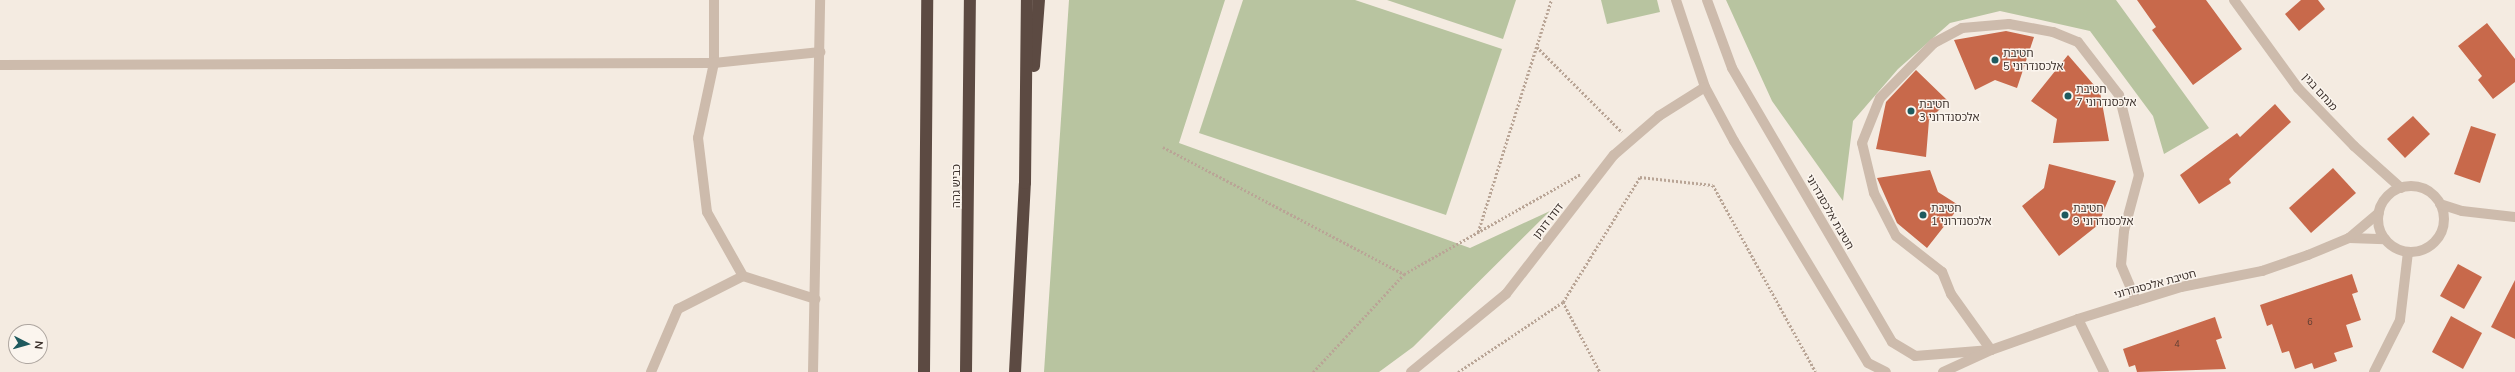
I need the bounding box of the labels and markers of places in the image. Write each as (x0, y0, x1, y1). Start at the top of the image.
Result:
place label: חטיבת אלכסנדרוני 5 (2003, 47, 2063, 73)
marker: חטיבת אלכסנדרוני 5 (1990, 55, 2000, 65)
place label: חטיבת אלכסנדרוני 7 (2076, 83, 2136, 109)
marker: חטיבת אלכסנדרוני 7 (2063, 91, 2073, 101)
place label: חטיבת אלכסנדרוני 3 (1919, 98, 1979, 124)
marker: חטיבת אלכסנדרוני 3 (1906, 106, 1916, 116)
place label: חטיבת אלכסנדרוני 1 (1931, 202, 1991, 228)
place label: חטיבת אלכסנדרוני 9 (2073, 202, 2133, 228)
marker: חטיבת אלכסנדרוני 1 (1918, 210, 1928, 220)
marker: חטיבת אלכסנדרוני 9 (2060, 210, 2070, 220)

